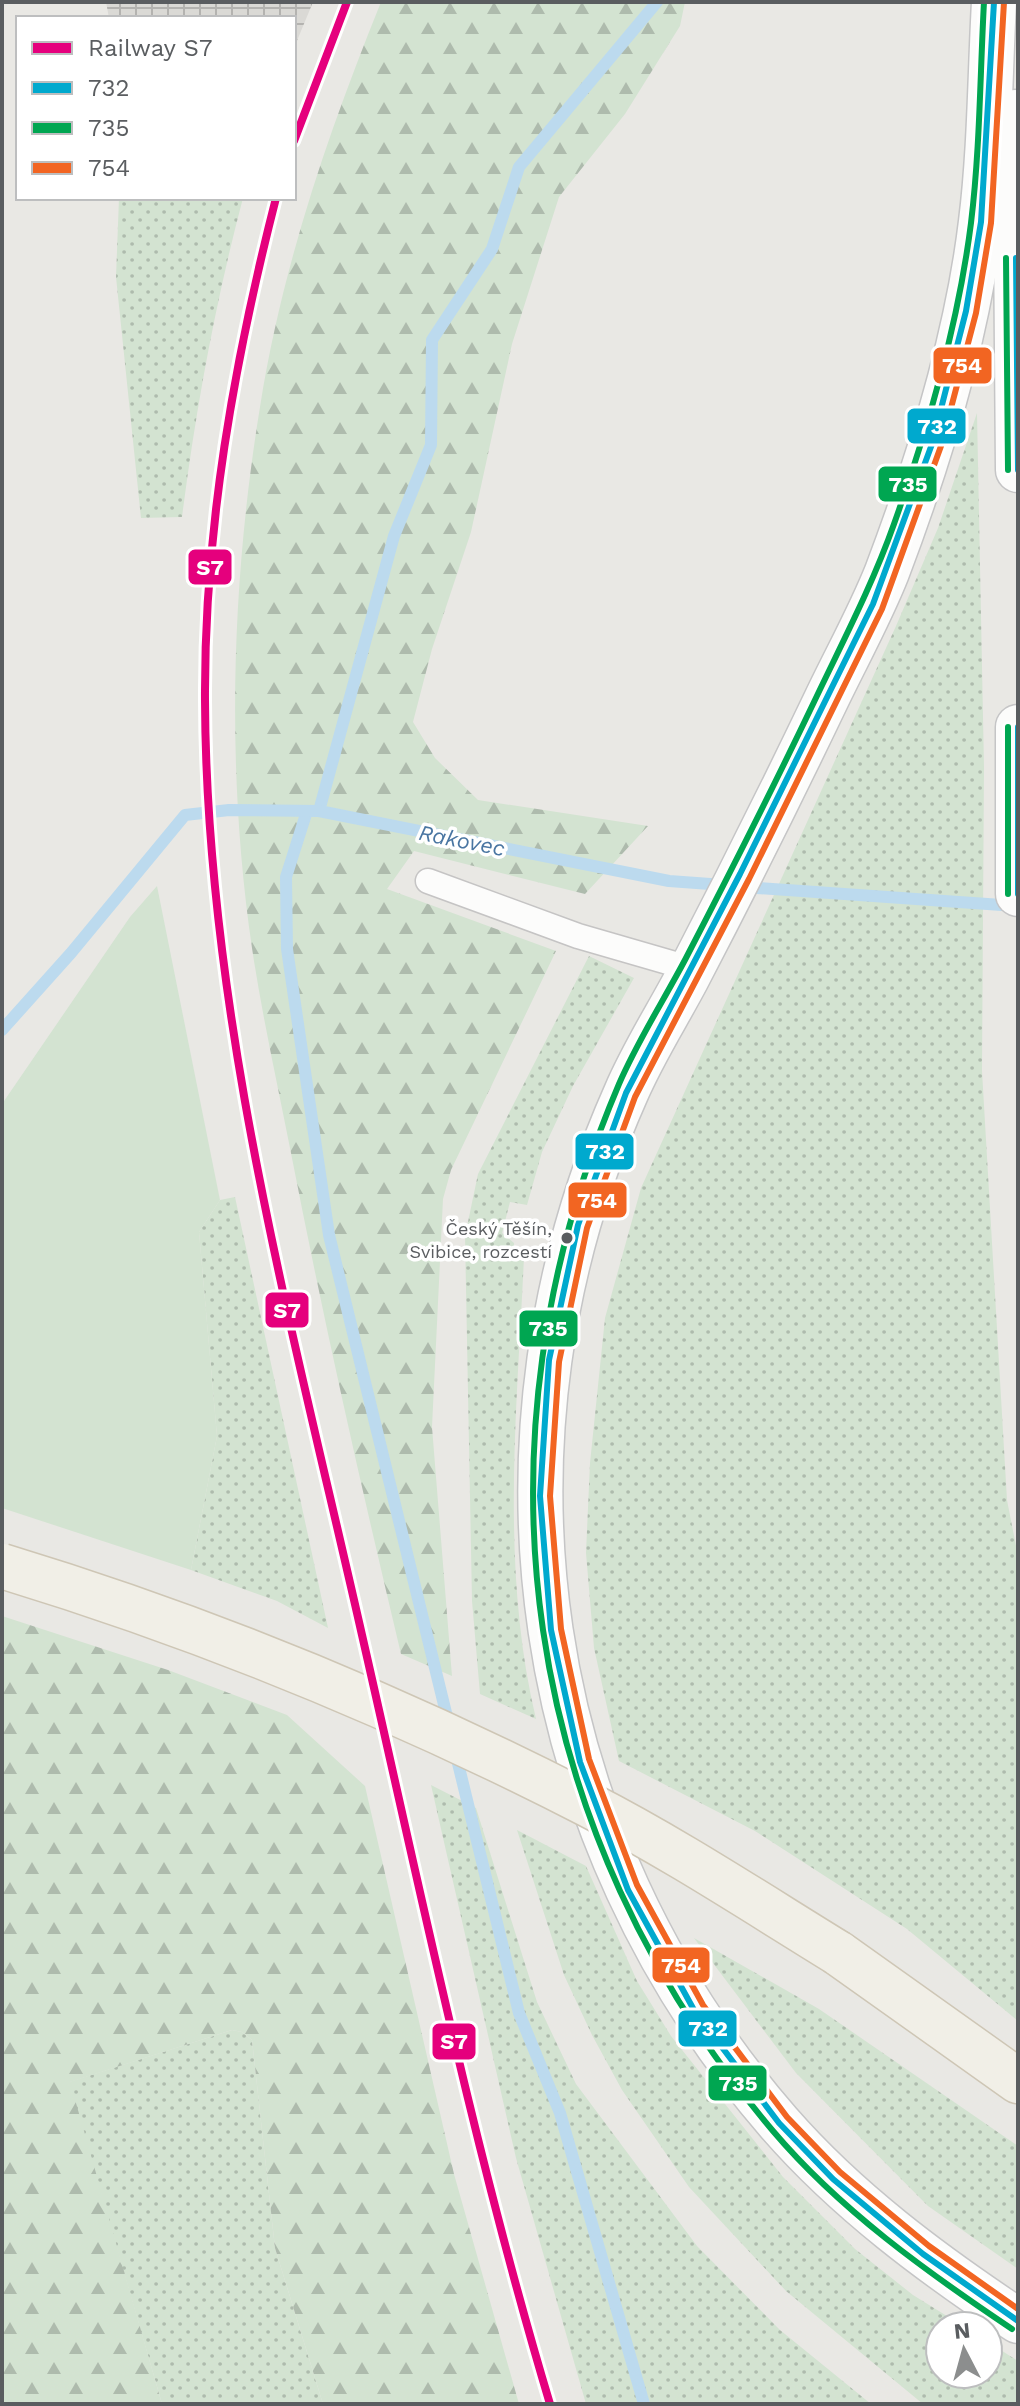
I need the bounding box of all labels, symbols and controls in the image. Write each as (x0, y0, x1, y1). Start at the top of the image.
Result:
legend (16, 16, 296, 200)
text: Railway S7 (88, 34, 212, 62)
text: 732 (88, 74, 129, 102)
text: 735 (88, 114, 129, 142)
text: 754 (88, 154, 130, 182)
line badge: 754 (932, 346, 993, 385)
text: 754 (942, 353, 982, 378)
line badge: 732 (906, 407, 967, 445)
text: 732 (917, 414, 957, 439)
line badge: 735 (877, 465, 938, 503)
text: 735 (888, 472, 928, 497)
line badge: S7 (187, 548, 233, 586)
text: S7 (196, 555, 224, 580)
water label: Rakovec (417, 820, 507, 861)
line badge: 732 (574, 1132, 635, 1171)
text: 732 (585, 1139, 625, 1164)
line badge: 754 (567, 1181, 628, 1219)
text: 754 (577, 1188, 617, 1213)
place label: Český Těšín, Svibice, rozcestí (409, 1218, 552, 1262)
marker: Český Těšín, Svibice, rozcestí (559, 1230, 575, 1246)
line badge: S7 (264, 1291, 310, 1329)
text: S7 (273, 1298, 301, 1323)
line badge: 735 (518, 1309, 579, 1348)
text: 735 (528, 1316, 568, 1341)
line badge: 754 (651, 1946, 711, 1984)
text: 754 (661, 1953, 701, 1978)
line badge: 732 (677, 2009, 738, 2048)
text: 732 (688, 2016, 728, 2041)
line badge: S7 (431, 2022, 477, 2061)
text: S7 (440, 2029, 468, 2054)
line badge: 735 (707, 2064, 768, 2102)
text: 735 (718, 2071, 758, 2096)
north arrow (924, 2310, 1004, 2390)
text: N (953, 2317, 971, 2344)

